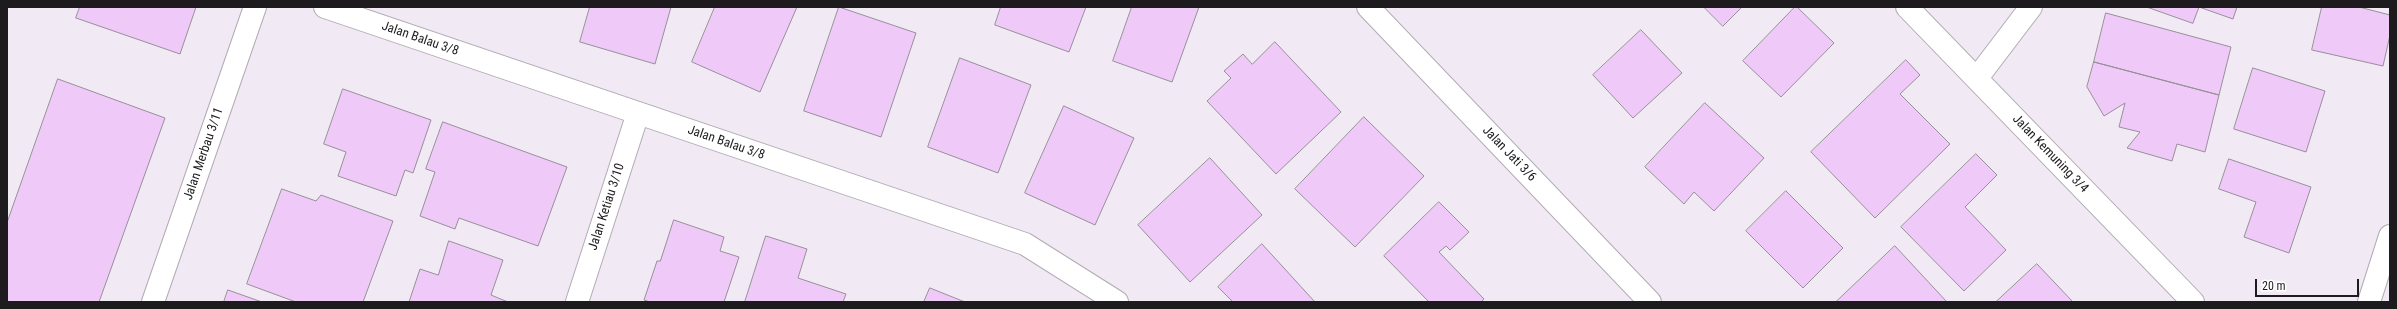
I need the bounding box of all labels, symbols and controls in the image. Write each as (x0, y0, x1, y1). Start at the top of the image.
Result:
street label: Jalan Balau 3/8 (379, 19, 461, 59)
street label: Jalan Merbau 3/11 (181, 106, 227, 202)
street label: Jalan Kemuning 3/4 (2009, 112, 2091, 196)
street label: Jalan Balau 3/8 (685, 123, 767, 163)
street label: Jalan Jati 3/6 (1479, 123, 1539, 185)
street label: Jalan Ketiau 3/10 (586, 162, 628, 252)
scale bar (2257, 271, 2361, 297)
text: 20 m (2262, 279, 2286, 293)

